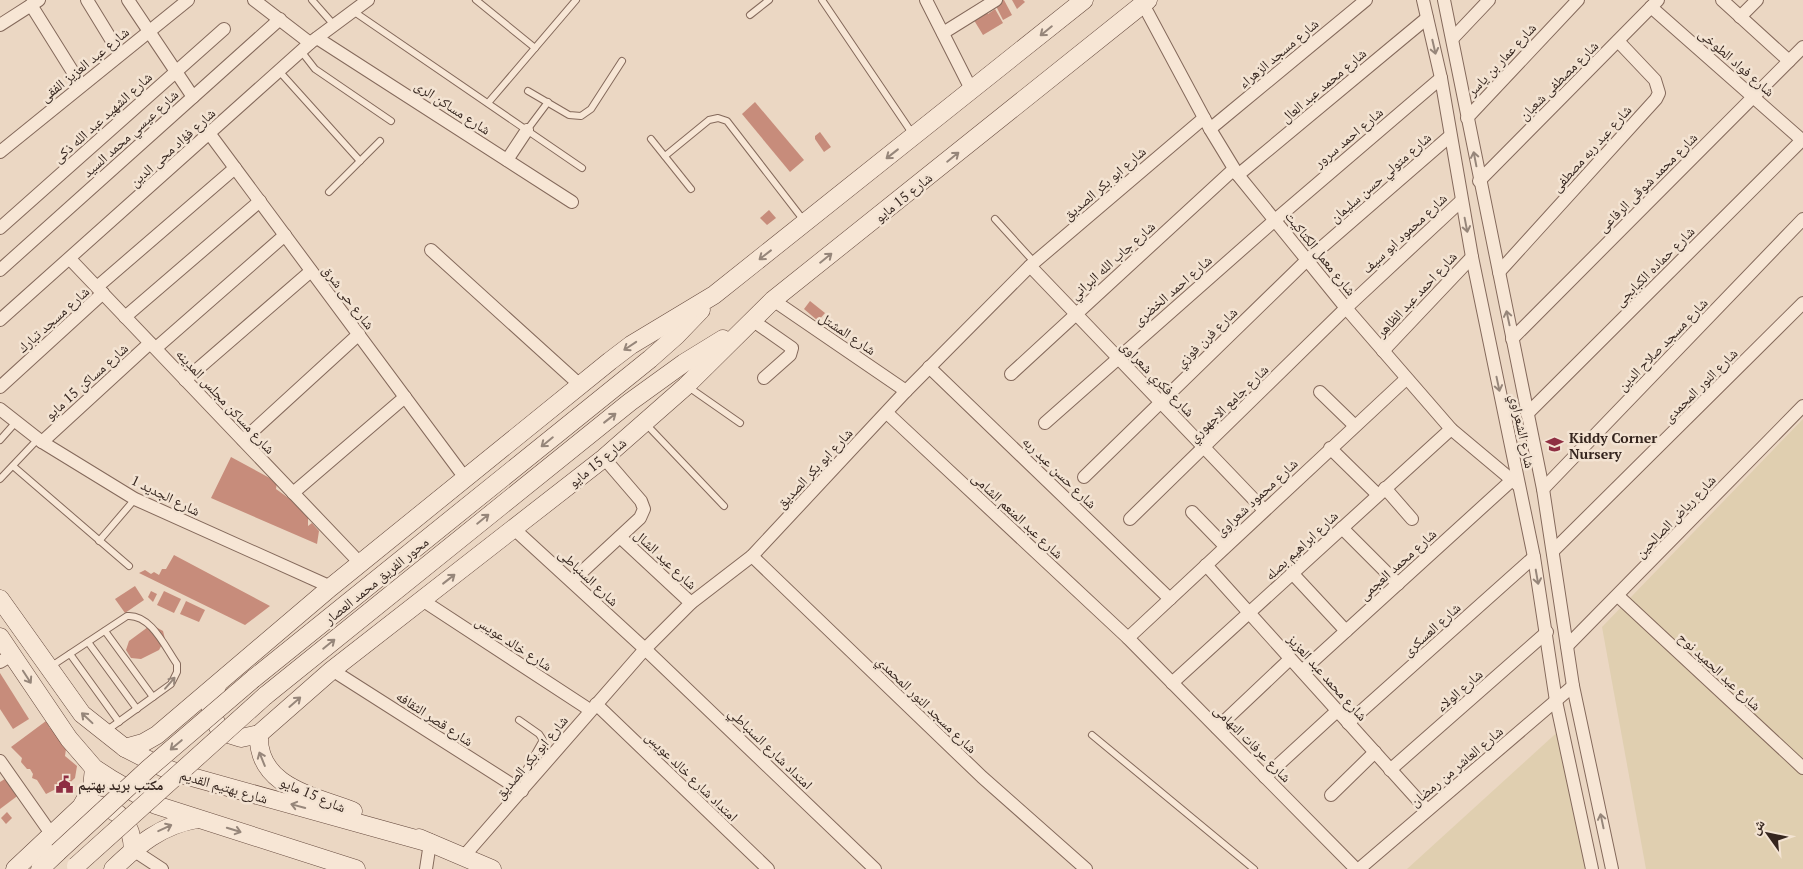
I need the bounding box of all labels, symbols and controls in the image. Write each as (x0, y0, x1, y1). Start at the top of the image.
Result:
street label: شارع مسجد الزهراء (1234, 14, 1323, 93)
street label: شارع عمار بن ياسر (1461, 18, 1541, 101)
street label: شارع عبد العزيز الفقى (35, 22, 133, 107)
street label: شارع فواد الطوخى (1694, 24, 1779, 101)
one-way arrow (1040, 25, 1053, 36)
street label: شارع مصطفى شعبان (1514, 36, 1603, 125)
one-way arrow (1430, 39, 1439, 55)
street label: شارع محمد عبد العال (1276, 43, 1371, 127)
street label: شارع الشهيد عبد الله ذكى (48, 67, 157, 168)
street label: شارع مساكن الرى (411, 75, 495, 140)
street label: شارع عيسي محمد السيد (78, 85, 184, 183)
street label: شارع عبد ربه مصطفى (1547, 100, 1636, 196)
street label: شارع احمد سرور (1309, 102, 1387, 173)
street label: شارع فؤاد محى الدين (125, 103, 220, 191)
street label: شارع متولي حسن سليمان (1325, 128, 1437, 228)
street label: شارع محمد شوقى الرفاعى (1593, 128, 1702, 237)
street label: شارع ابو بكر الصديق (1058, 142, 1150, 225)
one-way arrow (886, 149, 899, 160)
one-way arrow (946, 151, 959, 162)
one-way arrow (1470, 151, 1479, 167)
street label: شارع 15 مايو (870, 168, 937, 227)
street label: شارع محمود ابو سيف (1357, 189, 1451, 278)
street label: شارع معمل الكتاكيت (1280, 207, 1361, 300)
street label: شارع جاب الله البراني (1065, 216, 1161, 305)
one-way arrow (1461, 216, 1471, 232)
street label: شارع حماده الكبابجى (1610, 222, 1699, 311)
street label: شارع احمد عبد الظاهر (1371, 247, 1461, 342)
one-way arrow (759, 250, 772, 261)
street label: شارع احمد الخضرى (1128, 250, 1216, 330)
one-way arrow (819, 253, 832, 264)
street label: شارع حى شرق (318, 261, 379, 334)
street label: شارع مسجد تبارك (13, 282, 94, 357)
street label: شارع مسجد صلاح الدين (1613, 293, 1712, 395)
street label: شارع فرن فوزي (1171, 302, 1243, 373)
street label: شارع المشتل (815, 307, 880, 360)
one-way arrow (1503, 310, 1512, 326)
street label: شارع فكري شعراوى (1115, 336, 1199, 422)
street label: شارع مساكن 15 مايو (40, 338, 133, 424)
one-way arrow (624, 341, 638, 351)
street label: شارع مساكن مجلس المدينه (171, 344, 280, 458)
street label: شارع النور المحمدى (1659, 344, 1742, 427)
street label: شارع جامع الاجهوري (1184, 360, 1274, 448)
one-way arrow (1494, 375, 1503, 391)
street label: شارع الشعراوي (1503, 392, 1540, 470)
one-way arrow (603, 412, 616, 423)
street label: شارع ابو بكر الصديق (772, 423, 857, 513)
place label: Kiddy Corner Nursery (1569, 428, 1657, 463)
street label: شارع حسن عبد ربه (1018, 432, 1101, 513)
street label: شارع 15 مايو (564, 433, 631, 492)
school or university icon: Kiddy Corner Nursery (1545, 435, 1565, 455)
one-way arrow (541, 437, 554, 448)
street label: شارع محمود شعراوى (1211, 454, 1302, 541)
street label: شارع عبد المنعم الشامى (967, 467, 1068, 563)
street label: شارع الجديد 1 (128, 470, 204, 521)
street label: شارع رياض الصالحين (1630, 470, 1720, 562)
street label: شارع ابراهيم بصله (1260, 506, 1342, 585)
one-way arrow (476, 514, 490, 524)
street label: شارع محمد العجمى (1354, 524, 1441, 605)
street label: شارع عيد الشال (630, 525, 702, 594)
street label: محور الفريق محمد العصار (319, 532, 433, 629)
street label: شارع السنباطى (554, 544, 623, 611)
one-way arrow (1533, 569, 1543, 585)
one-way arrow (442, 573, 455, 584)
street label: شارع العسكرى (1398, 598, 1465, 661)
street label: شارع خالد عويس (471, 611, 556, 676)
street label: شارع عبد الحميد نوح (1674, 628, 1766, 715)
street label: شارع محمد عبد العزيز (1282, 629, 1372, 725)
one-way arrow (323, 638, 336, 649)
street label: شارع مسجد النور المحمدي (871, 651, 982, 759)
street label: شارع الولاء (1432, 664, 1487, 716)
one-way arrow (22, 670, 32, 684)
one-way arrow (164, 677, 175, 690)
street label: شارع قصر الثقافه (392, 686, 477, 751)
one-way arrow (289, 697, 302, 708)
street label: شارع عرفات التهامى (1209, 700, 1296, 787)
street label: امتداد شارع السنباطي (723, 703, 817, 795)
street label: شارع ابو بكر الصديق (490, 711, 573, 804)
one-way arrow (80, 712, 93, 724)
street label: شارع العاشر من رمضان (1405, 721, 1507, 811)
street label: امتداد شارع خالد عويس (641, 727, 743, 826)
one-way arrow (169, 739, 182, 751)
one-way arrow (257, 752, 267, 767)
street label: شارع بهتيم القديم (178, 764, 270, 809)
street label: شارع 15 مايو (277, 772, 349, 817)
public building icon: مكتب بريد بهتيم (54, 774, 74, 794)
place label: مكتب بريد بهتيم (78, 775, 163, 795)
one-way arrow (291, 801, 307, 811)
north arrow (1743, 809, 1793, 859)
one-way arrow (1596, 814, 1606, 830)
text: ش (1745, 815, 1769, 838)
one-way arrow (157, 823, 172, 833)
one-way arrow (226, 826, 242, 835)

